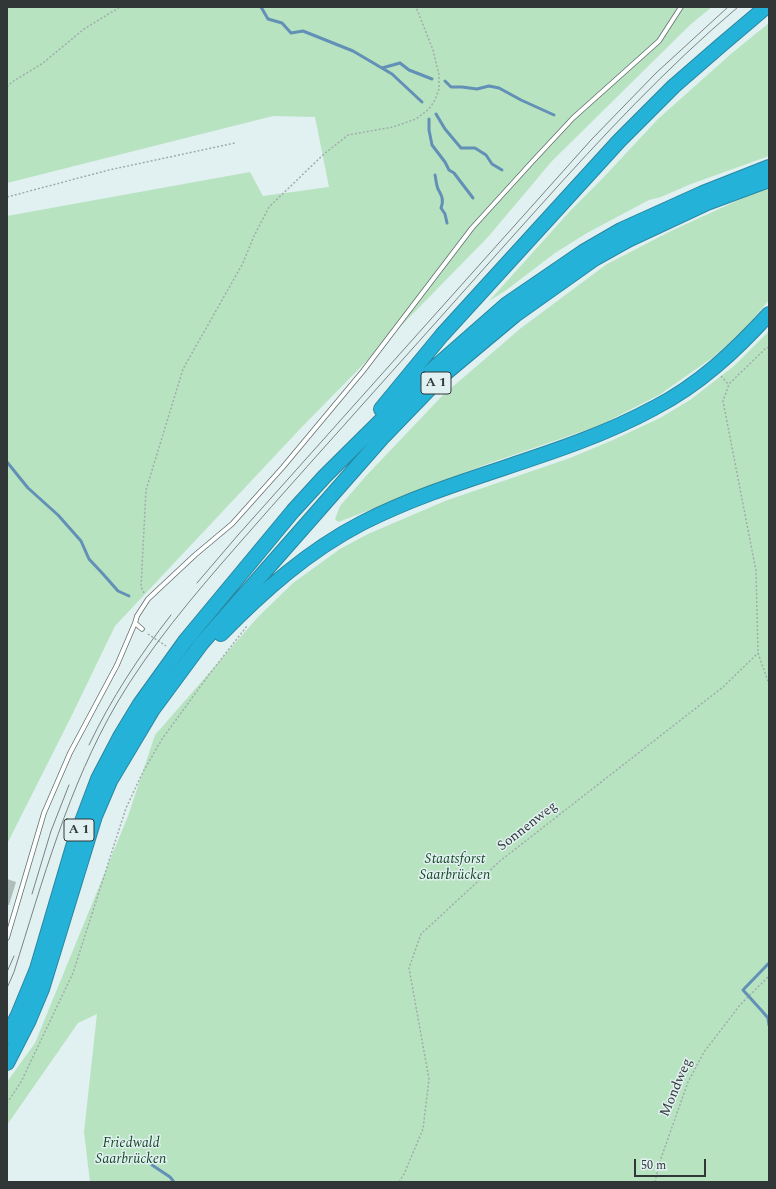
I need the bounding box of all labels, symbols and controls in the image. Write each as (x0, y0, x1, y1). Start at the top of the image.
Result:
road number: A 1 (421, 372, 451, 394)
street label: Sonnenweg (495, 798, 561, 856)
road number: A 1 (64, 819, 94, 841)
park label: Staatsforst Saarbrücken (420, 852, 490, 884)
street label: Mondweg (657, 1056, 697, 1120)
park label: Friedwald Saarbrücken (96, 1136, 166, 1168)
scale bar (636, 1151, 708, 1177)
text: 50 m (641, 1156, 666, 1175)

